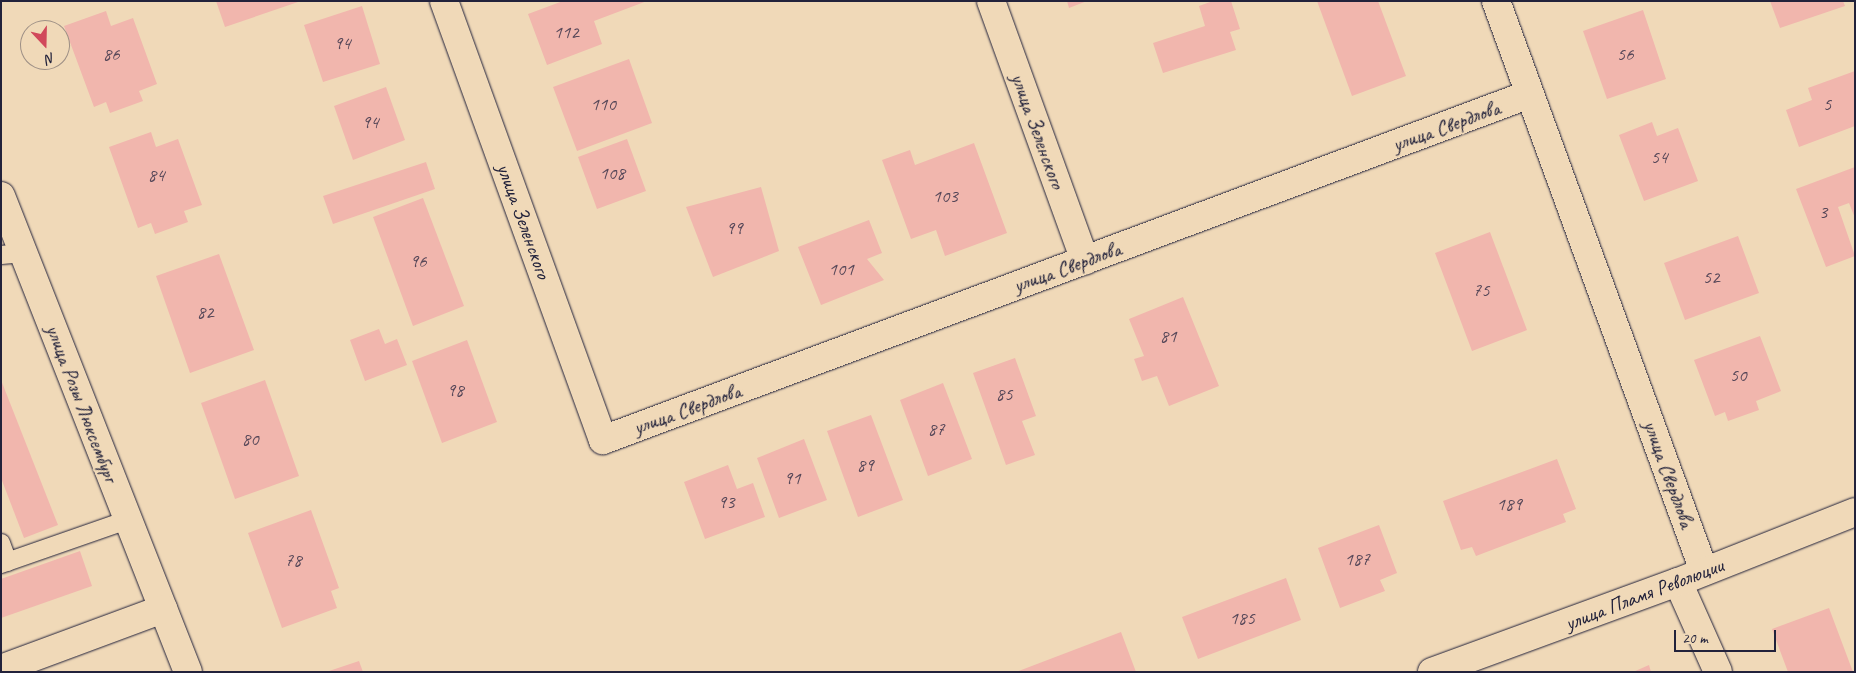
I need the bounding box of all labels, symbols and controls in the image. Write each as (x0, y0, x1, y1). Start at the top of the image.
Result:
north arrow (20, 20, 70, 70)
house number: 112 (553, 22, 579, 44)
house number: 94 (333, 33, 351, 55)
house number: 86 (102, 44, 120, 66)
house number: 56 (1616, 44, 1634, 66)
text: N (43, 49, 57, 68)
street label: улица Зеленского (1005, 69, 1071, 193)
house number: 110 (590, 94, 616, 116)
house number: 5 (1823, 94, 1831, 116)
street label: улица Свердлова (1389, 95, 1503, 157)
house number: 94 (361, 112, 379, 134)
house number: 54 (1650, 147, 1668, 169)
street label: улица Зеленского (491, 159, 557, 283)
house number: 108 (599, 163, 625, 185)
house number: 84 (147, 165, 165, 187)
house number: 103 (932, 186, 958, 208)
house number: 3 (1819, 202, 1827, 224)
house number: 99 (725, 218, 743, 240)
street label: улица Свердлова (1010, 236, 1124, 298)
house number: 96 (409, 251, 427, 273)
house number: 101 (828, 259, 854, 281)
house number: 52 (1702, 267, 1720, 289)
house number: 75 (1472, 280, 1490, 302)
house number: 82 (196, 302, 214, 324)
street label: улица Розы Люксембург (40, 321, 124, 485)
house number: 81 (1159, 326, 1177, 348)
house number: 50 (1729, 365, 1747, 387)
street label: улица Свердлова (630, 378, 744, 440)
house number: 98 (446, 380, 464, 402)
house number: 85 (995, 384, 1013, 406)
street label: улица Свердлова (1638, 417, 1700, 531)
house number: 87 (927, 419, 945, 441)
house number: 80 (241, 429, 259, 451)
house number: 89 (856, 455, 874, 477)
house number: 91 (783, 468, 801, 490)
house number: 93 (717, 492, 735, 514)
house number: 189 (1496, 494, 1522, 516)
house number: 187 (1344, 549, 1370, 571)
house number: 78 (284, 550, 302, 572)
street label: улица Пламя Революции (1559, 552, 1729, 636)
house number: 185 (1229, 608, 1255, 630)
scale bar (1676, 620, 1778, 652)
text: 20 m (1682, 629, 1708, 648)

